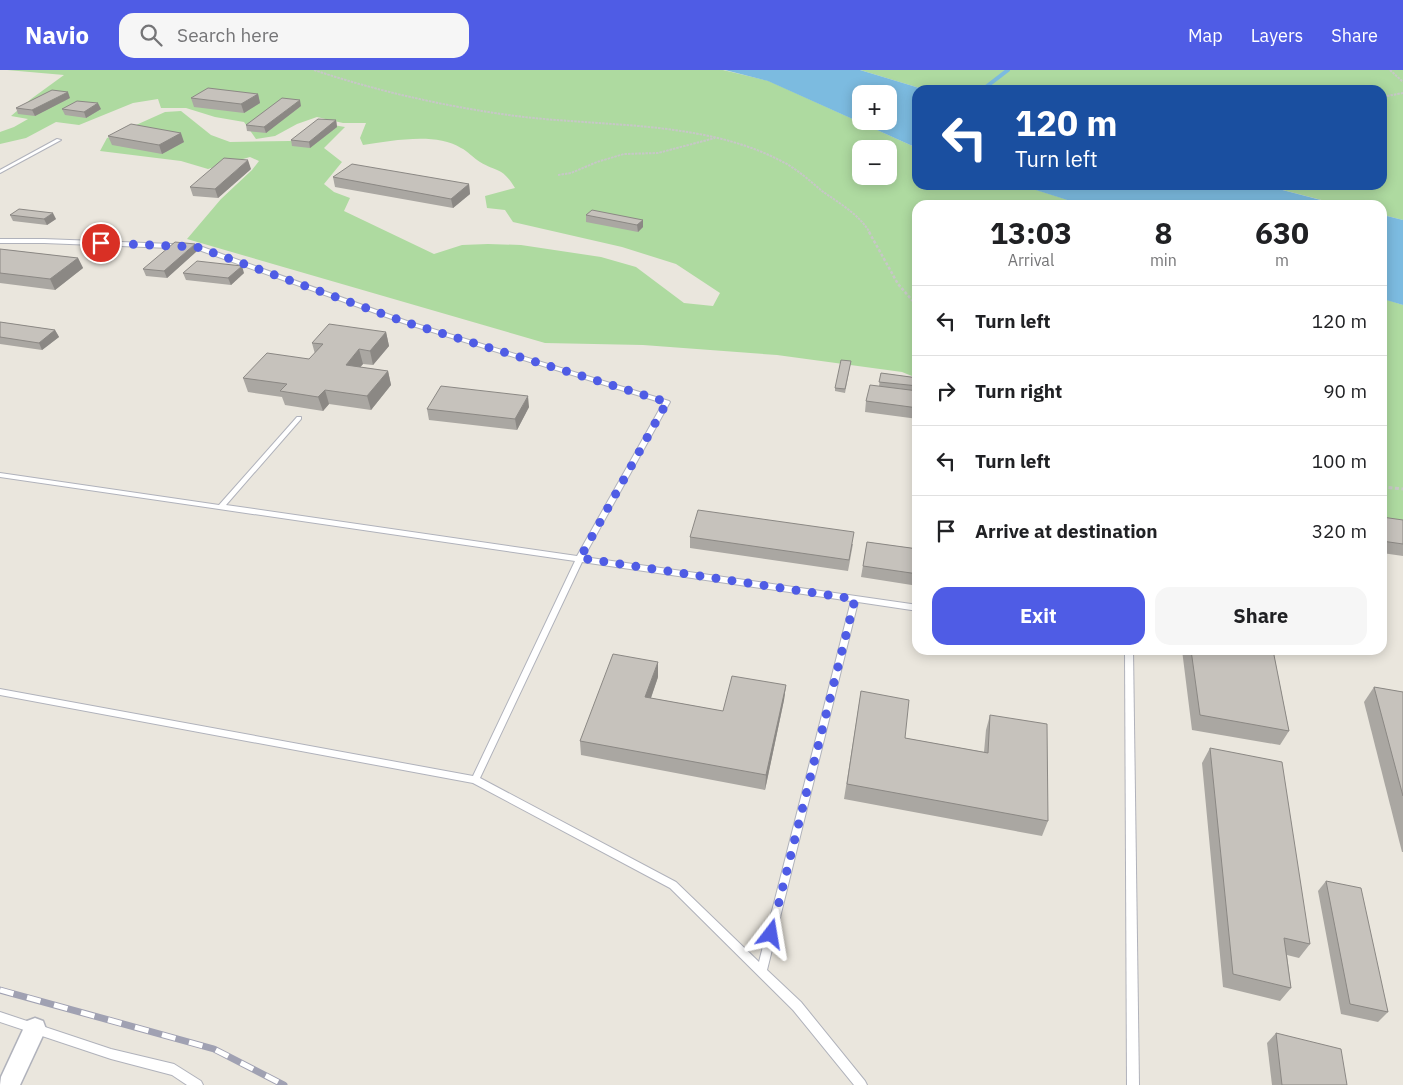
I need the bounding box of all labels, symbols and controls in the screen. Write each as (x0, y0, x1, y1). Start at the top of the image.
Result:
search box (119, 13, 469, 58)
text: Navio (25, 19, 89, 51)
icon: search (137, 21, 165, 49)
text: Search here (177, 23, 279, 47)
text: Map (1188, 24, 1223, 47)
text: Layers (1251, 24, 1303, 47)
text: Share (1331, 24, 1378, 47)
map controls (852, 85, 897, 185)
button: + (852, 85, 897, 130)
text: 120 m (1015, 100, 1118, 146)
icon: left (932, 105, 997, 170)
button: − (852, 140, 897, 185)
text: Turn left (1015, 144, 1098, 173)
text: 13:03 (990, 213, 1072, 252)
text: 8 (1154, 213, 1172, 252)
text: 630 (1255, 213, 1309, 252)
pin (80, 222, 122, 264)
icon: arrive (87, 229, 115, 257)
text: Arrival (1008, 250, 1054, 270)
text: min (1150, 250, 1177, 270)
text: m (1275, 250, 1289, 270)
icon: left (932, 307, 960, 335)
text: Turn left (975, 309, 1051, 333)
text: 120 m (1312, 309, 1367, 333)
icon: right (932, 377, 960, 405)
text: Turn right (975, 379, 1062, 403)
text: 90 m (1323, 379, 1367, 403)
icon: left (932, 447, 960, 475)
text: Turn left (975, 449, 1051, 473)
text: 100 m (1312, 449, 1367, 473)
icon: arrive (932, 517, 960, 545)
text: Arrive at destination (975, 519, 1158, 543)
text: 320 m (1312, 519, 1367, 543)
button: Exit (932, 587, 1145, 645)
button: Share (1155, 587, 1367, 645)
position arrow (744, 907, 796, 959)

